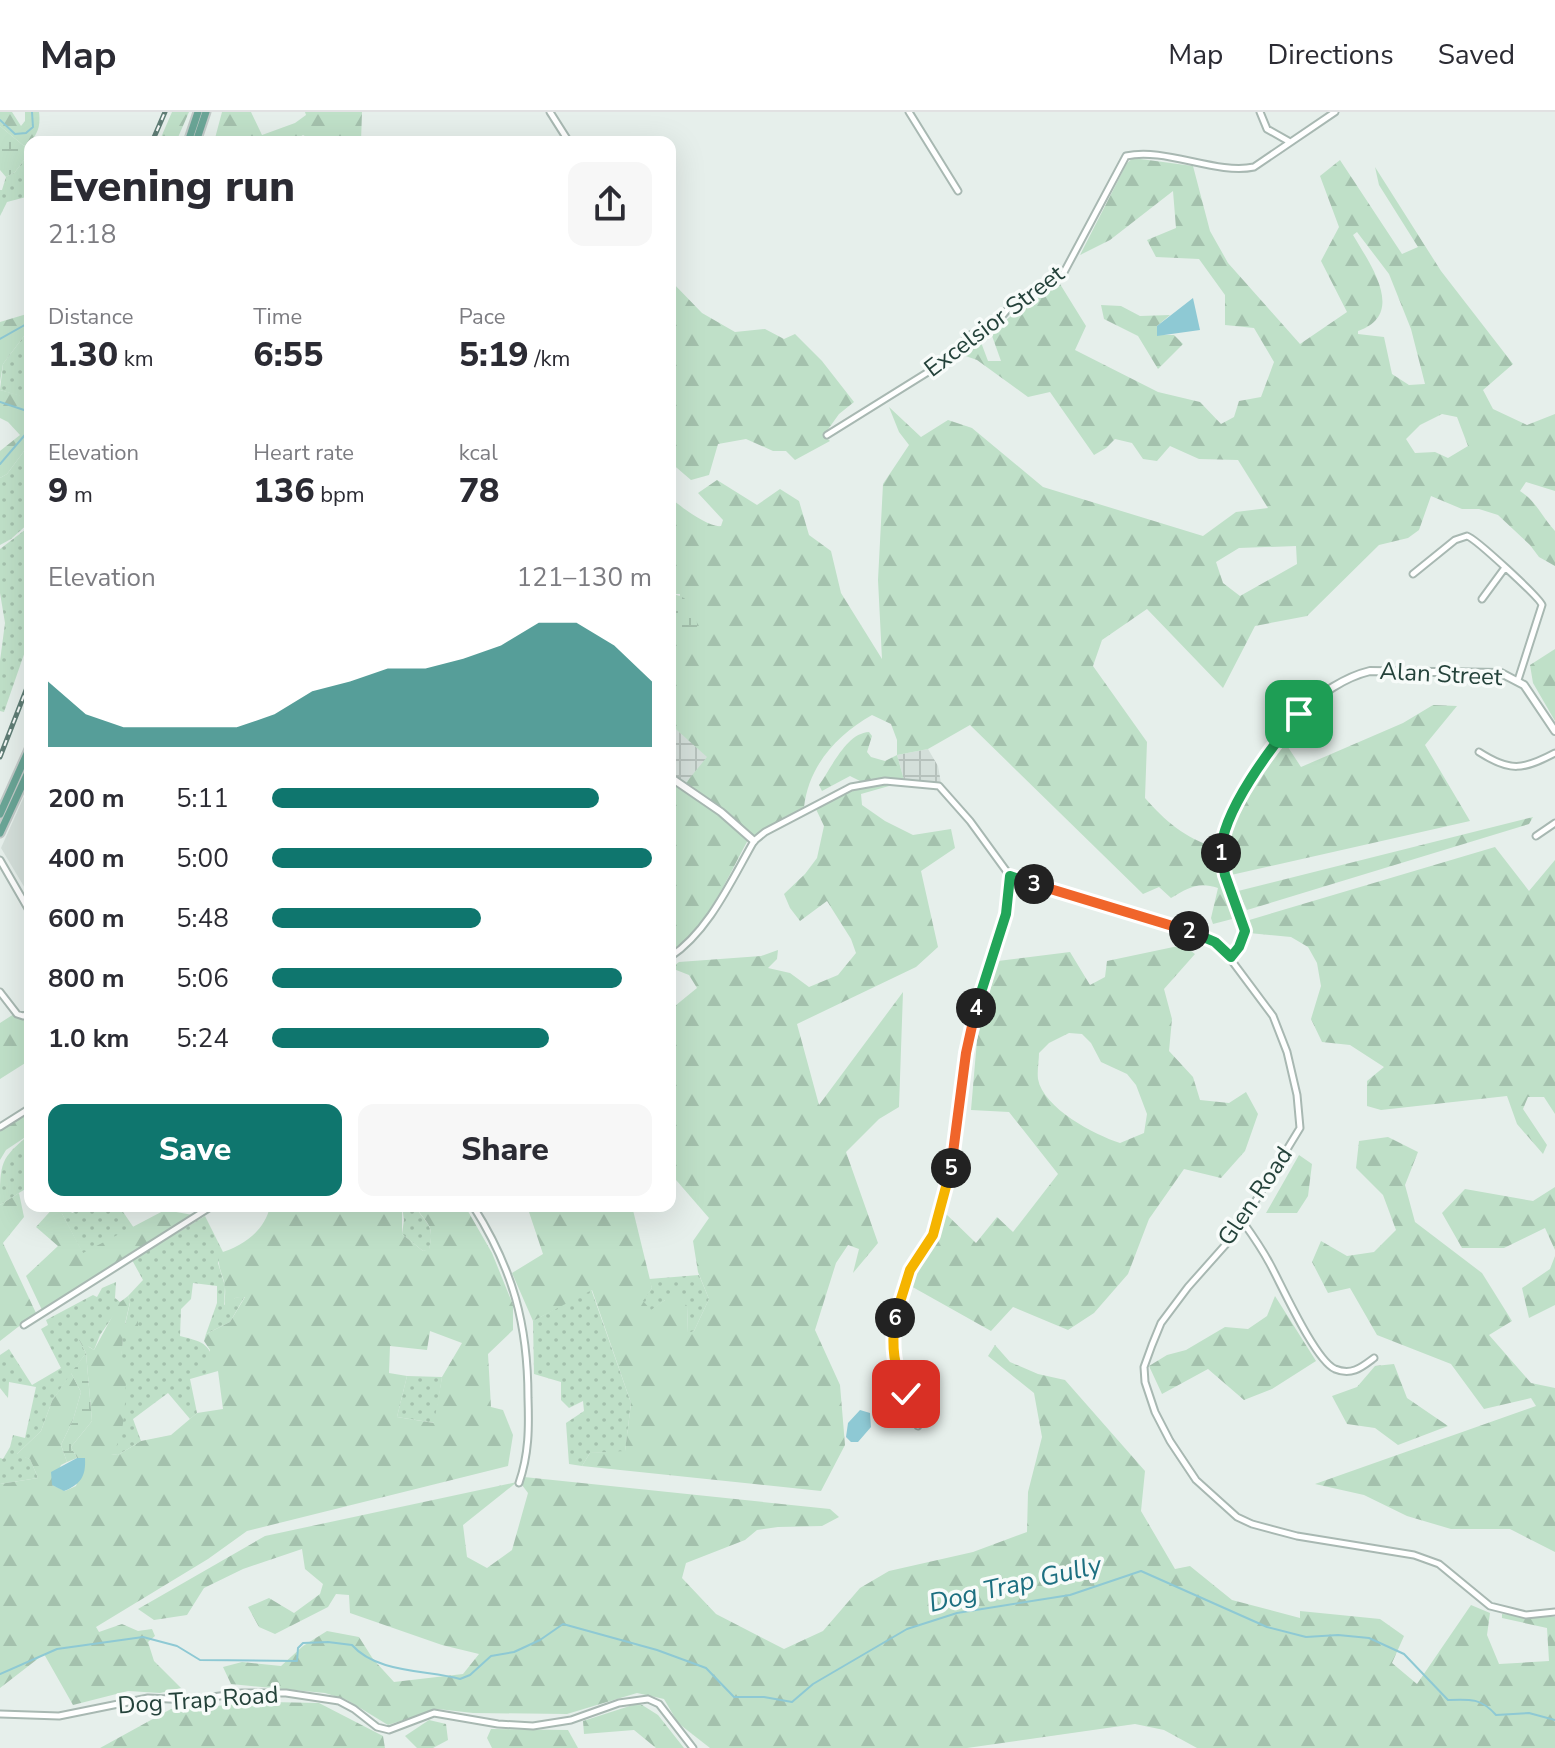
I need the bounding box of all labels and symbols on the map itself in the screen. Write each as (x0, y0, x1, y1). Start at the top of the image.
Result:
street label: Excelsior Street (917, 257, 1071, 384)
street label: Alan Street (1379, 655, 1504, 693)
pin (1265, 680, 1333, 748)
pin: 1 (1201, 833, 1241, 873)
pin: 3 (1014, 864, 1054, 904)
pin: 2 (1169, 911, 1209, 951)
pin: 4 (956, 988, 996, 1028)
street label: Glen Road (1210, 1140, 1300, 1252)
pin: 5 (931, 1148, 971, 1188)
pin: 6 (875, 1298, 915, 1338)
pin (872, 1360, 940, 1428)
water label: Dog Trap Gully (925, 1547, 1106, 1621)
street label: Dog Trap Road (116, 1678, 280, 1722)

